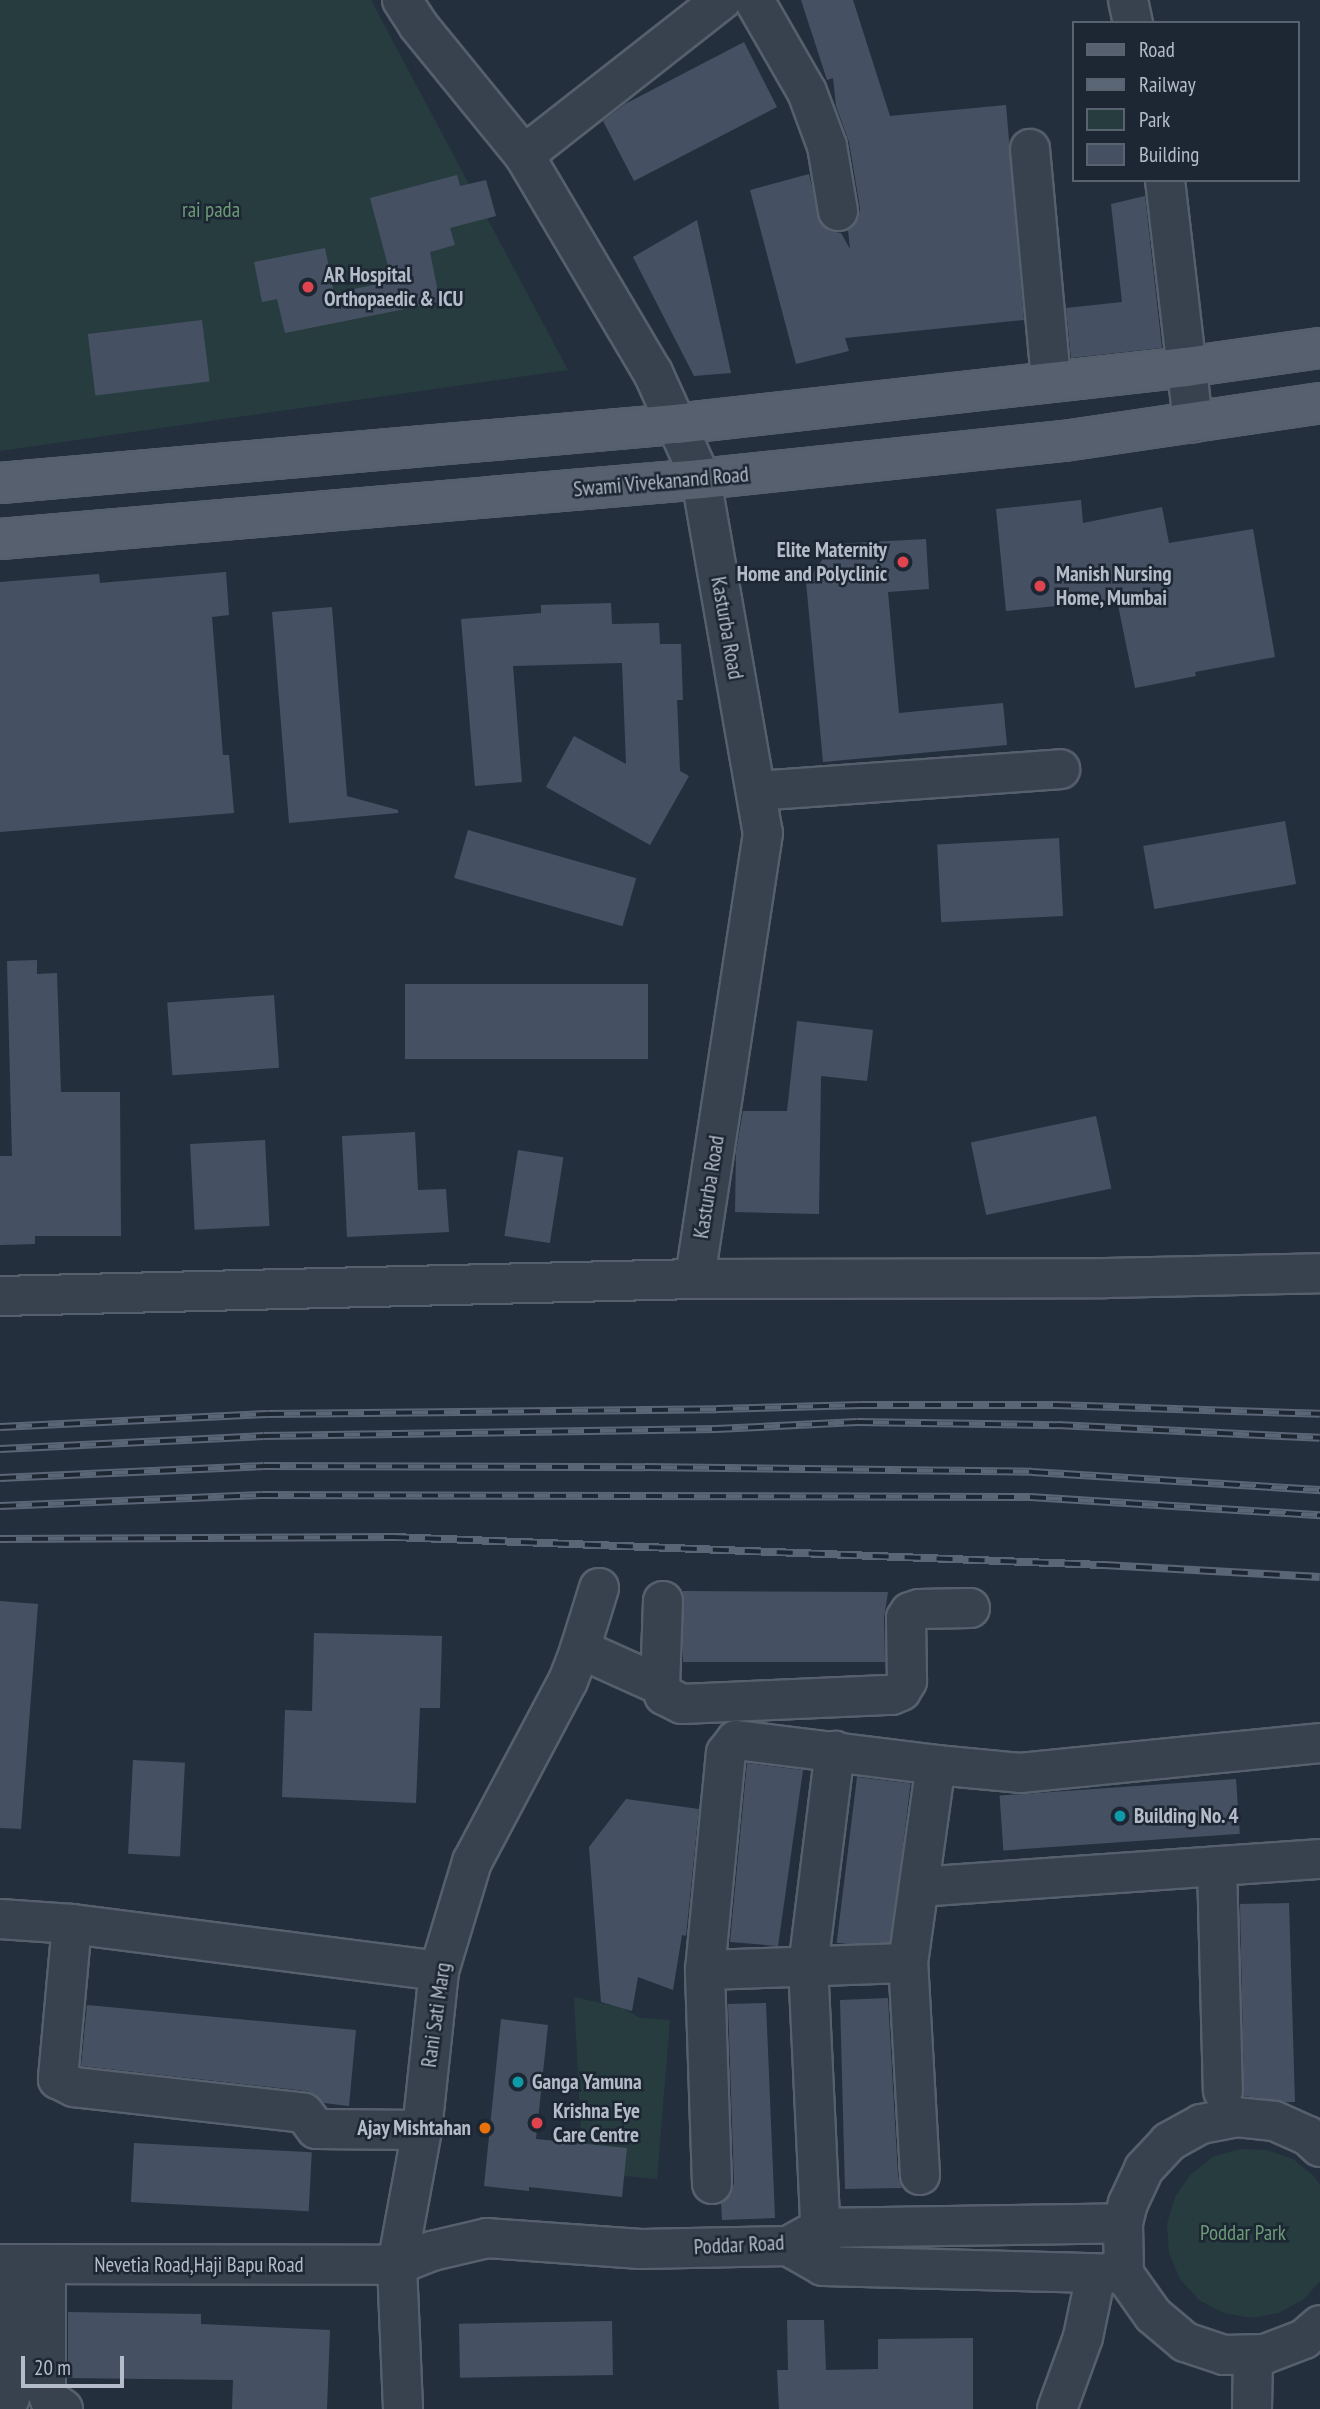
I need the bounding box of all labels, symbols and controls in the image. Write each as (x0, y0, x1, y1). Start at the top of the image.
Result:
legend (1072, 21, 1299, 182)
text: Road (1139, 36, 1175, 63)
text: Railway (1139, 71, 1196, 98)
text: Park (1139, 106, 1170, 133)
text: Building (1139, 141, 1199, 168)
park label: rai pada (182, 197, 240, 223)
place label: AR Hospital Orthopaedic & ICU (324, 262, 464, 312)
marker: AR Hospital Orthopaedic & ICU (298, 277, 318, 297)
street label: Swami Vivekanand Road (572, 462, 750, 502)
place label: Elite Maternity Home and Polyclinic (737, 537, 887, 587)
marker: Elite Maternity Home and Polyclinic (893, 552, 913, 572)
place label: Manish Nursing Home, Mumbai (1056, 561, 1172, 611)
street label: Kasturba Road (706, 575, 748, 681)
marker: Manish Nursing Home, Mumbai (1030, 576, 1050, 596)
street label: Kasturba Road (688, 1134, 730, 1240)
place label: Building No. 4 (1134, 1803, 1240, 1829)
marker: Building No. 4 (1112, 1808, 1128, 1824)
street label: Rani Sati Marg (416, 1961, 456, 2069)
place label: Ganga Yamuna (532, 2069, 642, 2095)
marker: Ganga Yamuna (510, 2074, 526, 2090)
place label: Krishna Eye Care Centre (553, 2098, 640, 2148)
marker: Krishna Eye Care Centre (527, 2113, 547, 2133)
place label: Ajay Mishtahan (357, 2115, 471, 2141)
marker: Ajay Mishtahan (477, 2120, 493, 2136)
park label: Poddar Park (1200, 2220, 1286, 2246)
street label: Poddar Road (693, 2230, 785, 2260)
street label: Nevetia Road,Haji Bapu Road (94, 2252, 304, 2278)
scale bar (24, 2342, 128, 2386)
text: 20 m (34, 2354, 71, 2381)

